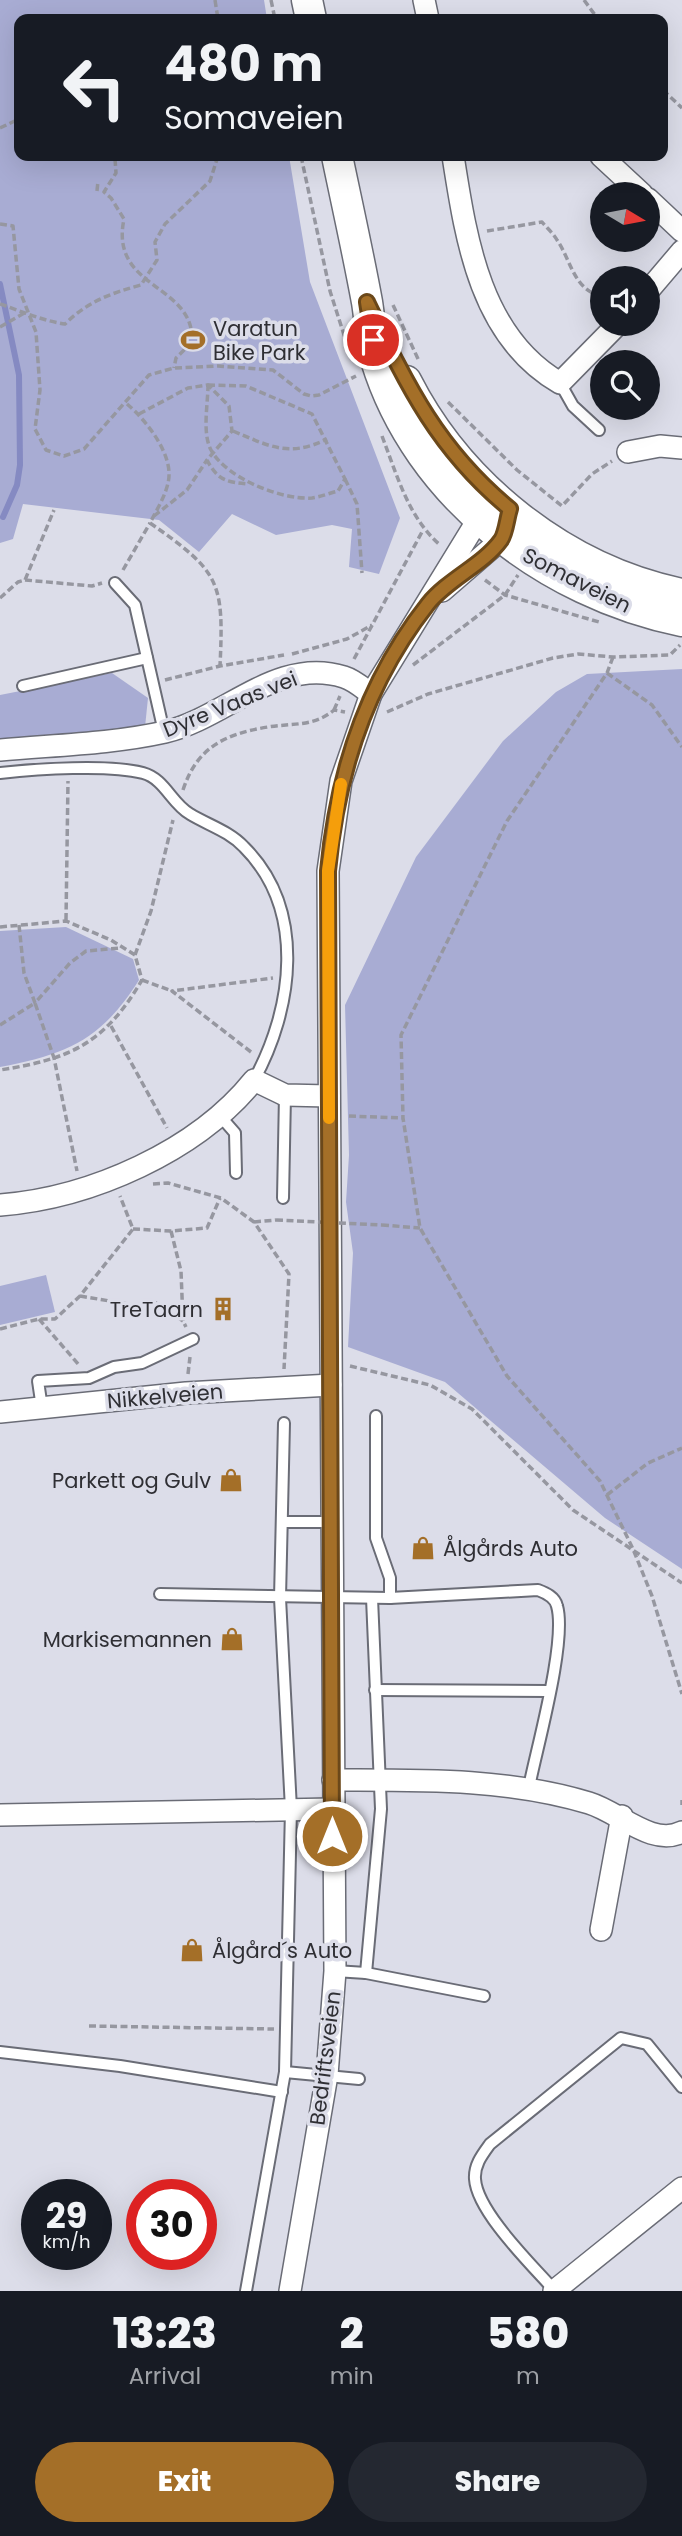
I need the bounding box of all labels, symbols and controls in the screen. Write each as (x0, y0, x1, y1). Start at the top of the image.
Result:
text: 480 m (164, 30, 323, 98)
icon: left (49, 42, 140, 133)
text: Somaveien (164, 95, 344, 140)
north arrow (590, 182, 660, 252)
map controls (590, 182, 660, 420)
button: sound (590, 266, 660, 336)
pin (343, 310, 403, 370)
place label: Varatun Bike Park (213, 314, 306, 367)
icon: arrive (354, 321, 392, 359)
sports icon: Varatun Bike Park (179, 326, 207, 354)
button: search (590, 350, 660, 420)
street label: Somaveien (518, 540, 636, 620)
street label: Dyre Vaas vei (159, 664, 301, 744)
place label: TreTaarn (110, 1295, 203, 1324)
building icon: TreTaarn (209, 1295, 237, 1323)
street label: Nikkelveien (106, 1376, 224, 1416)
place label: Parkett og Gulv (52, 1466, 211, 1495)
shop icon: Parkett og Gulv (217, 1466, 245, 1494)
shop icon: Ålgårds Auto (409, 1534, 437, 1562)
place label: Ålgårds Auto (443, 1534, 578, 1563)
place label: Markisemannen (43, 1625, 212, 1654)
shop icon: Markisemannen (218, 1625, 246, 1653)
position arrow (295, 1799, 369, 1873)
shop icon: Ålgård´s Auto (178, 1936, 206, 1964)
place label: Ålgård´s Auto (212, 1936, 352, 1965)
street label: Bedriftsveien (302, 1989, 348, 2127)
speed limit sign: 30 (126, 2179, 217, 2270)
text: 29 (46, 2191, 87, 2240)
text: km/h (43, 2229, 90, 2254)
text: 13:23 (113, 2304, 217, 2363)
text: 2 (340, 2304, 364, 2363)
text: 580 (487, 2304, 569, 2363)
text: Arrival (129, 2360, 201, 2392)
text: min (330, 2360, 374, 2392)
text: m (516, 2360, 540, 2392)
button: Exit (35, 2442, 334, 2522)
button: Share (348, 2442, 647, 2522)

